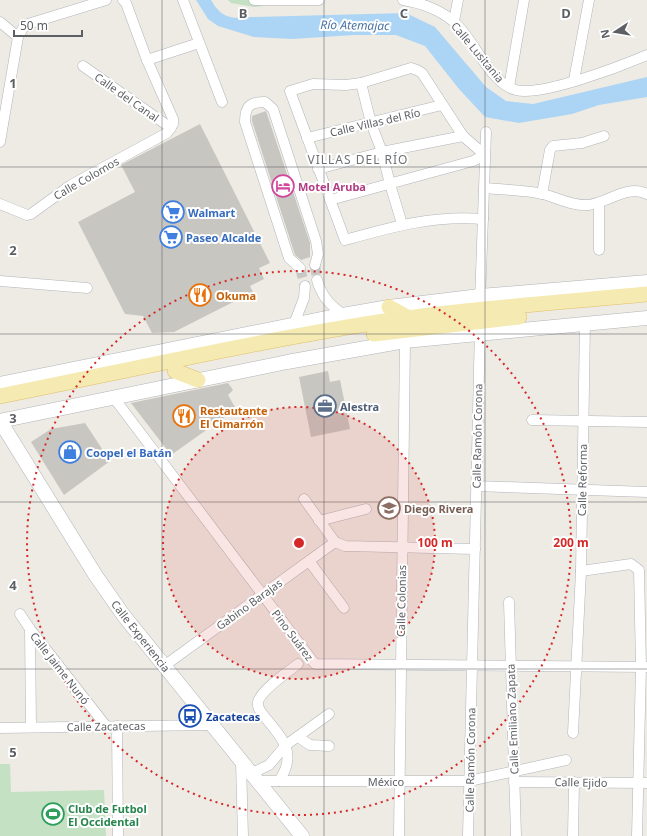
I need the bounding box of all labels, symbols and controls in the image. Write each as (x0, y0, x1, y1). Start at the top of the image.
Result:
text: B (239, 4, 247, 22)
text: C (400, 4, 408, 22)
text: D (561, 4, 571, 22)
scale bar (14, 12, 82, 38)
north arrow (595, 12, 635, 52)
water label: Río Atemajac (320, 16, 390, 34)
text: 50 m (20, 17, 48, 34)
street label: Calle Lusitania (448, 19, 508, 85)
text: N (596, 28, 613, 40)
street label: Calle del Canal (92, 69, 162, 125)
text: 1 (9, 74, 17, 92)
street label: Calle Villas del Río (328, 104, 422, 140)
district label: VILLAS DEL RÍO (308, 151, 408, 168)
street label: Calle Colomos (51, 153, 121, 203)
hotel icon: Motel Aruba (270, 173, 296, 199)
place label: Motel Aruba (298, 179, 366, 194)
supermarket icon: Walmart (160, 199, 186, 225)
place label: Walmart (188, 205, 236, 220)
supermarket icon: Paseo Alcalde (158, 224, 184, 250)
place label: Paseo Alcalde (186, 230, 262, 245)
text: 2 (9, 241, 17, 259)
restaurant icon: Okuma (187, 282, 213, 308)
place label: Okuma (216, 288, 256, 303)
street label: Calle Ramón Corona (469, 383, 485, 489)
office icon: Alestra (312, 393, 338, 419)
place label: Alestra (340, 399, 379, 414)
restaurant icon: Restautante El Cimarrón (171, 403, 197, 429)
place label: Restautante El Cimarrón (200, 403, 268, 431)
text: 3 (9, 409, 17, 427)
shop icon: Coopel el Batán (57, 439, 83, 465)
street label: Calle Reforma (574, 444, 590, 516)
place label: Coopel el Batán (86, 445, 172, 460)
school or university icon: Diego Rivera (376, 495, 402, 521)
place label: Diego Rivera (404, 501, 473, 516)
text: 100 m (417, 534, 453, 551)
text: 200 m (553, 534, 589, 551)
centre of rings (292, 536, 306, 550)
street label: Calle Colonias (393, 565, 409, 637)
street label: Gabino Barajas (213, 575, 285, 633)
text: 4 (9, 576, 17, 594)
street label: Calle Experiencia (108, 597, 174, 675)
street label: Pino Suárez (269, 606, 317, 664)
street label: Calle Jaime Nunó (27, 629, 93, 707)
street label: Calle Emiliano Zapata (503, 663, 521, 775)
bus stop icon: Zacatecas (177, 703, 203, 729)
street label: Calle Ramón Corona (462, 707, 478, 813)
place label: Zacatecas (206, 709, 261, 724)
street label: Calle Zacatecas (67, 718, 145, 734)
text: 5 (9, 743, 17, 761)
street label: México (368, 774, 405, 789)
street label: Calle Ejido (554, 774, 608, 790)
sports icon: Club de Futbol El Occidental (40, 801, 66, 827)
place label: Club de Futbol El Occidental (68, 801, 147, 829)

